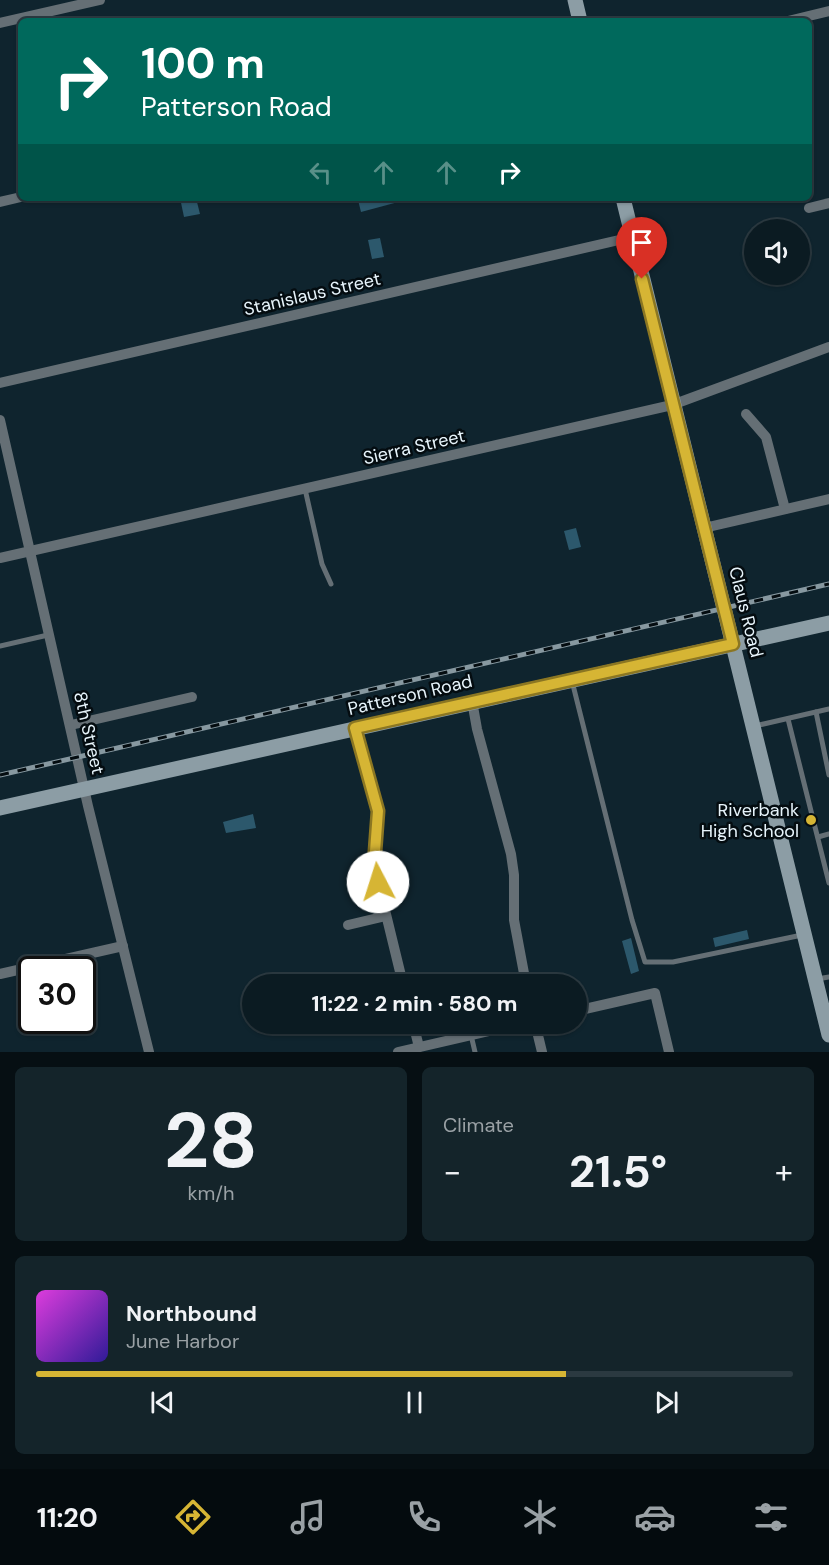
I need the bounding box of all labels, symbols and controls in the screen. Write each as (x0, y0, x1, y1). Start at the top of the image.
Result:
text: 100 m (141, 36, 265, 91)
icon: right (42, 42, 120, 120)
text: Patterson Road (141, 89, 332, 124)
icon: left (304, 156, 337, 189)
icon: ahead (367, 156, 400, 189)
icon: ahead (430, 156, 463, 189)
icon: right (493, 156, 526, 189)
pin (616, 217, 667, 279)
map controls (744, 219, 810, 285)
button: sound (744, 219, 810, 285)
icon: arrive (625, 226, 658, 259)
street label: Stanislaus Street (241, 267, 383, 321)
street label: Sierra Street (361, 424, 467, 470)
street label: Claus Road (723, 564, 769, 660)
street label: Patterson Road (345, 669, 475, 721)
street label: 8th Street (68, 689, 110, 777)
place label: Riverbank High School (701, 798, 799, 843)
marker: Riverbank High School (804, 813, 818, 827)
position arrow (346, 850, 410, 914)
speed limit sign: 30 (18, 956, 96, 1034)
text: 11:22 · 2 min · 580 m (312, 989, 517, 1018)
text: 28 (164, 1090, 258, 1191)
text: Climate (443, 1112, 514, 1138)
text: 21.5° (569, 1142, 667, 1201)
text: − (443, 1150, 461, 1193)
text: + (775, 1150, 793, 1193)
text: km/h (187, 1180, 235, 1206)
text: Northbound (126, 1299, 257, 1328)
text: June Harbor (126, 1328, 239, 1354)
icon: previous (146, 1386, 179, 1419)
icon: pause (398, 1386, 431, 1419)
icon: next (650, 1386, 683, 1419)
icon: directions (172, 1496, 214, 1538)
icon: music (287, 1496, 329, 1538)
icon: phone (403, 1496, 445, 1538)
icon: climate (519, 1496, 561, 1538)
icon: car (634, 1496, 676, 1538)
icon: filters (750, 1496, 792, 1538)
text: 11:20 (37, 1500, 98, 1535)

